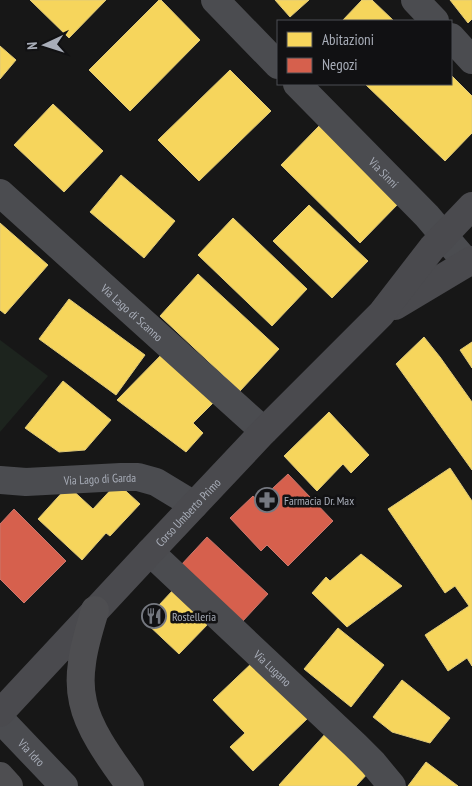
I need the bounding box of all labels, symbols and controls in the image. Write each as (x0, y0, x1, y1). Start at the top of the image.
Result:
north arrow (20, 20, 70, 70)
legend (277, 20, 452, 85)
text: Abitazioni (322, 30, 374, 49)
text: N (23, 42, 41, 50)
text: Negozi (322, 55, 358, 74)
street label: Via Sinni (365, 153, 402, 191)
street label: Via Lago di Scanno (97, 280, 166, 344)
street label: Via Lago di Garda (62, 469, 136, 488)
street label: Corso Umberto Primo (152, 475, 223, 549)
pharmacy icon: Farmacia Dr. Max (254, 487, 280, 513)
place label: Farmacia Dr. Max (284, 493, 354, 508)
restaurant icon: Rostelleria (141, 603, 167, 629)
place label: Rostelleria (172, 609, 216, 624)
street label: Via Lugano (250, 646, 295, 689)
street label: Via Idro (15, 735, 48, 769)

